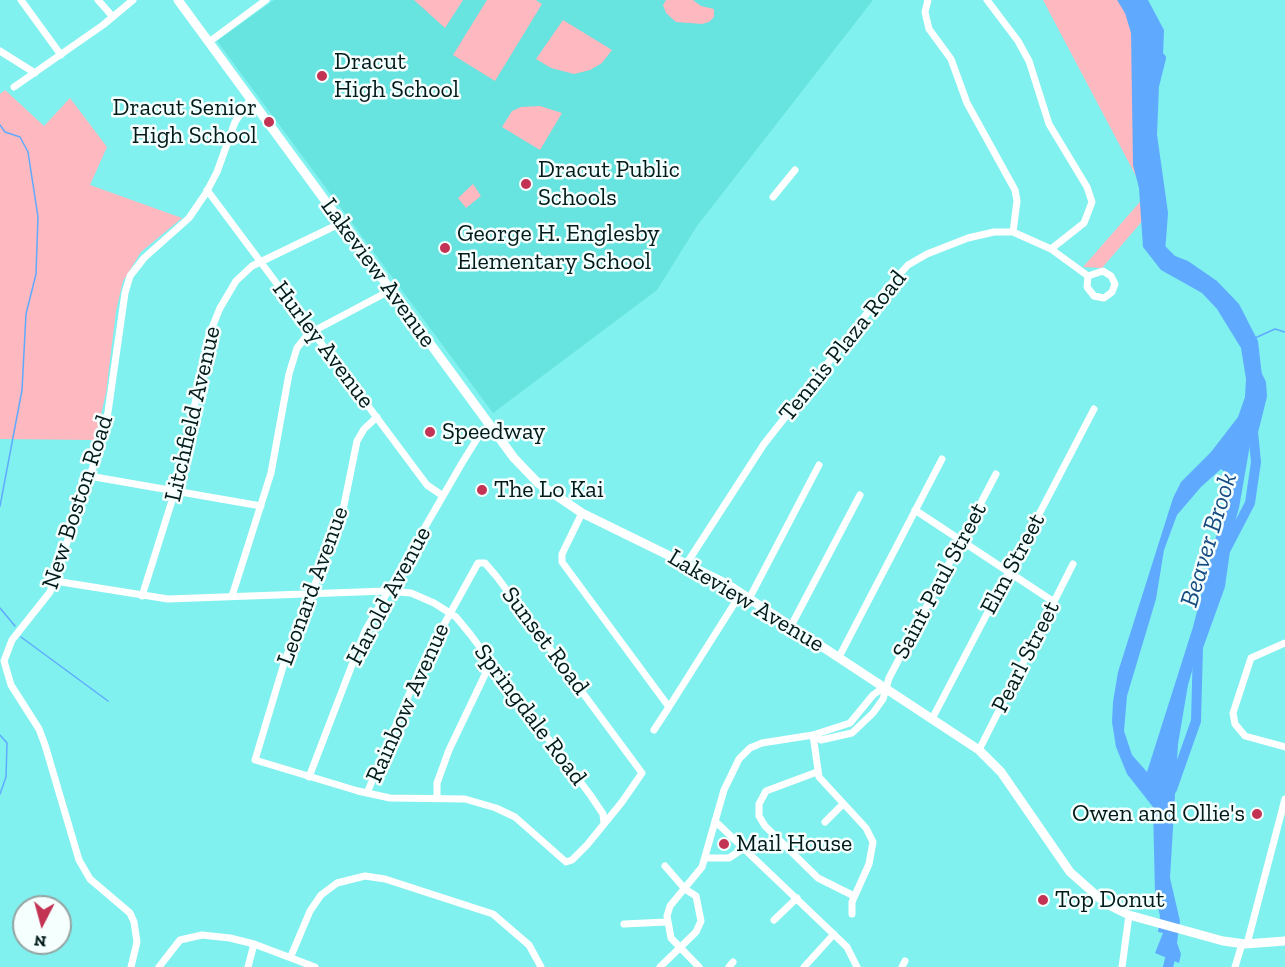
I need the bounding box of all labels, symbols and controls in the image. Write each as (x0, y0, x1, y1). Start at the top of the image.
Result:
place label: Dracut High School (334, 48, 459, 104)
marker: Dracut High School (315, 69, 329, 83)
place label: Dracut Senior High School (113, 94, 257, 150)
marker: Dracut Senior High School (262, 115, 276, 129)
place label: Dracut Public Schools (538, 156, 680, 212)
marker: Dracut Public Schools (519, 177, 533, 191)
street label: Lakeview Avenue (314, 193, 442, 353)
place label: George H. Englesby Elementary School (457, 220, 660, 276)
marker: George H. Englesby Elementary School (438, 241, 452, 255)
street label: Tennis Plaza Road (773, 265, 913, 427)
street label: Hurley Avenue (266, 276, 380, 414)
street label: Litchfield Avenue (159, 323, 227, 505)
street label: New Boston Road (36, 411, 120, 593)
place label: Speedway (442, 418, 545, 446)
marker: Speedway (423, 425, 437, 439)
water label: Beaver Brook (1174, 469, 1244, 611)
place label: The Lo Kai (494, 476, 604, 504)
marker: The Lo Kai (475, 483, 489, 497)
street label: Saint Paul Street (887, 498, 993, 664)
street label: Leonard Avenue (271, 503, 355, 669)
street label: Elm Street (974, 509, 1052, 619)
street label: Harold Avenue (340, 522, 438, 670)
street label: Lakeview Avenue (663, 543, 829, 659)
street label: Sunset Road (495, 581, 595, 701)
street label: Pearl Street (986, 597, 1066, 717)
street label: Rainbow Avenue (360, 619, 456, 787)
street label: Springdale Road (468, 639, 592, 791)
place label: Owen and Ollie's (1072, 800, 1245, 828)
marker: Owen and Ollie's (1250, 807, 1264, 821)
place label: Mail House (736, 830, 852, 858)
marker: Mail House (717, 837, 731, 851)
place label: Top Donut (1055, 886, 1165, 914)
marker: Top Donut (1036, 893, 1050, 907)
north arrow (12, 895, 72, 955)
text: N (33, 931, 47, 951)

